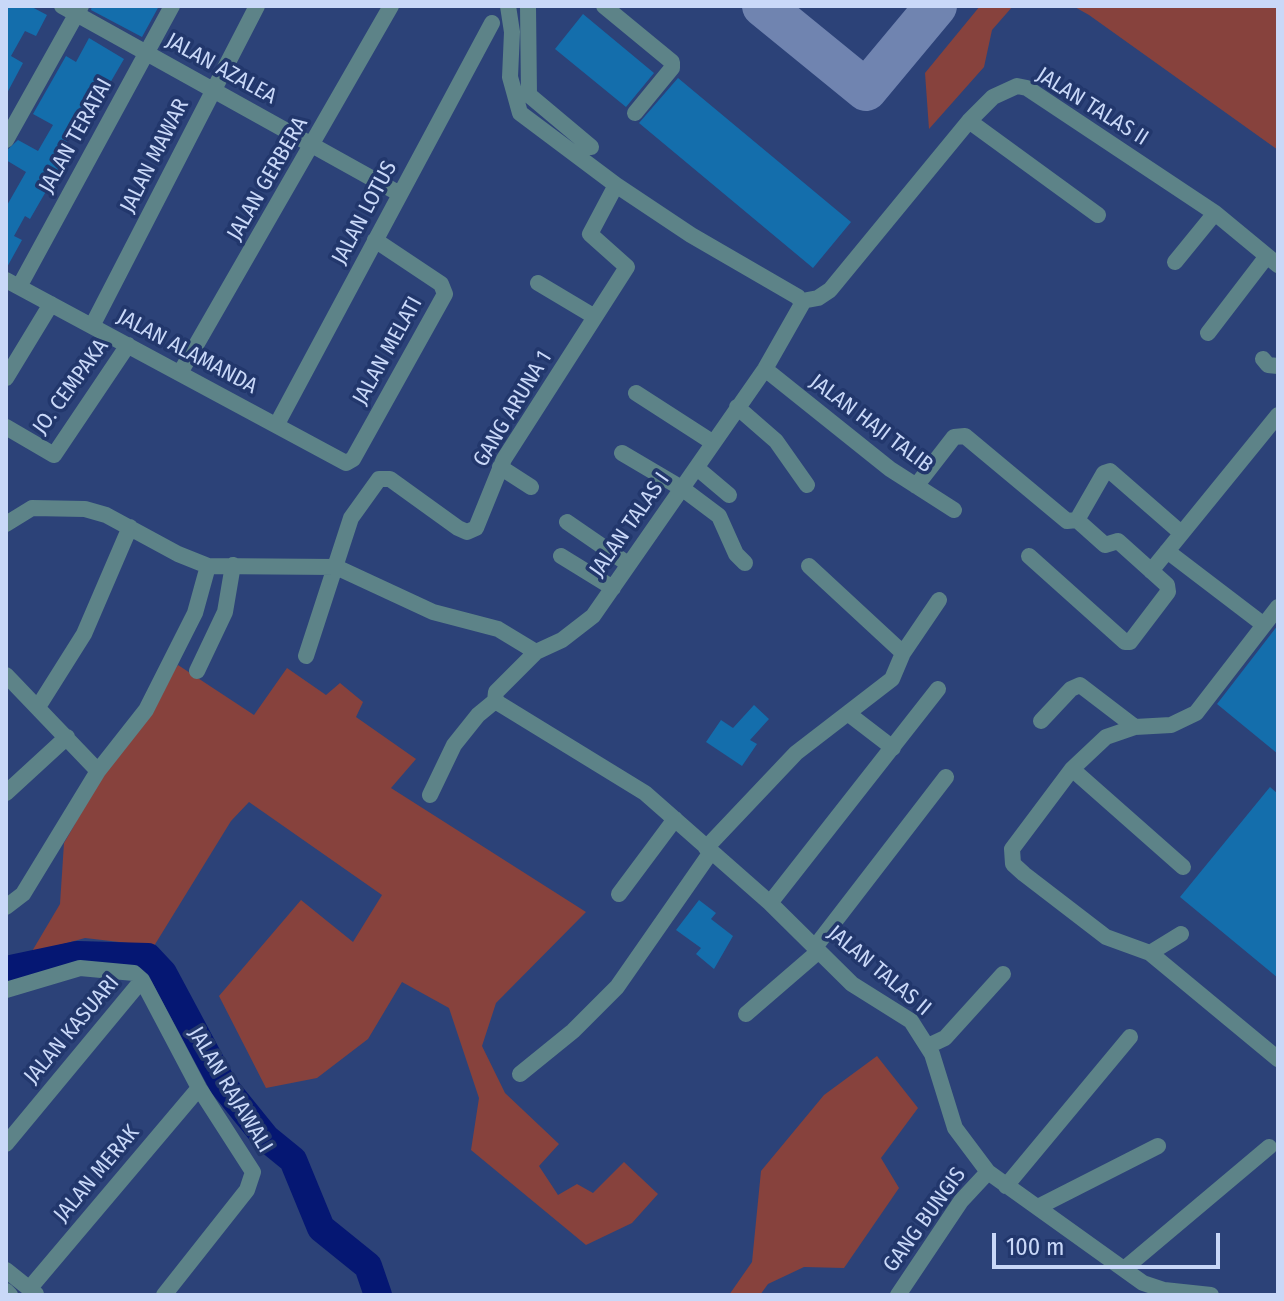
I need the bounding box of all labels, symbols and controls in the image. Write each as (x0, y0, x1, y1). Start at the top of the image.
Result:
street label: JALAN AZALEA (161, 28, 281, 110)
street label: JALAN TALAS II (1031, 62, 1153, 152)
street label: JALAN TERATAI (34, 74, 118, 198)
street label: JALAN MAWAR (115, 94, 195, 218)
street label: JALAN GERBERA (222, 113, 314, 245)
street label: JALAN LOTUS (327, 157, 403, 269)
street label: JALAN MELATI (347, 292, 429, 410)
street label: JALAN ALAMANDA (112, 304, 262, 400)
street label: JO. CEMPAKA (28, 334, 114, 440)
street label: GANG ARUNA 1 (468, 346, 558, 472)
street label: JALAN HAJI TALIB (804, 369, 938, 479)
street label: JALAN TALAS I (584, 468, 676, 582)
street label: JALAN TALAS II (822, 920, 936, 1022)
street label: JALAN KASUARI (19, 970, 125, 1090)
street label: JALAN RAJAWALI (182, 1022, 278, 1158)
street label: JALAN MERAK (49, 1120, 145, 1228)
street label: GANG BUNGIS (878, 1163, 972, 1277)
scale bar (996, 1217, 1224, 1267)
text: 100 m (1006, 1233, 1064, 1261)

